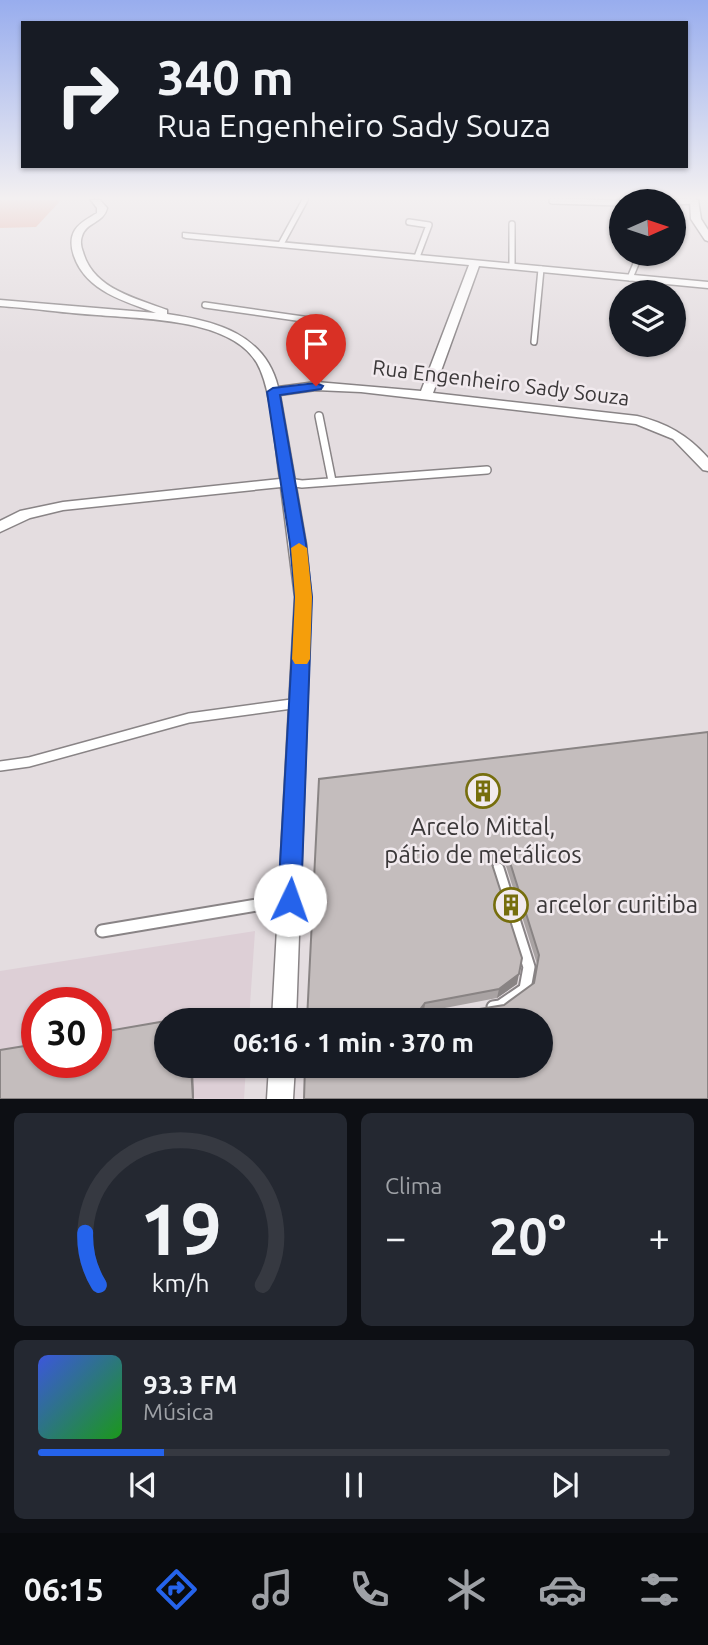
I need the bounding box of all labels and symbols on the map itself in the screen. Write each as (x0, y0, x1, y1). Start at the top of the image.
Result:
north arrow (609, 189, 686, 266)
pin (286, 314, 346, 386)
street label: Rua Engenheiro Sady Souza (371, 354, 631, 410)
building icon: Arcelo Mittal, pátio de metálicos (464, 772, 502, 810)
place label: Arcelo Mittal, pátio de metálicos (384, 813, 582, 868)
position arrow (253, 863, 327, 937)
building icon: arcelor curitiba (492, 886, 530, 924)
place label: arcelor curitiba (536, 891, 698, 918)
speed limit sign: 30 (21, 987, 112, 1078)

